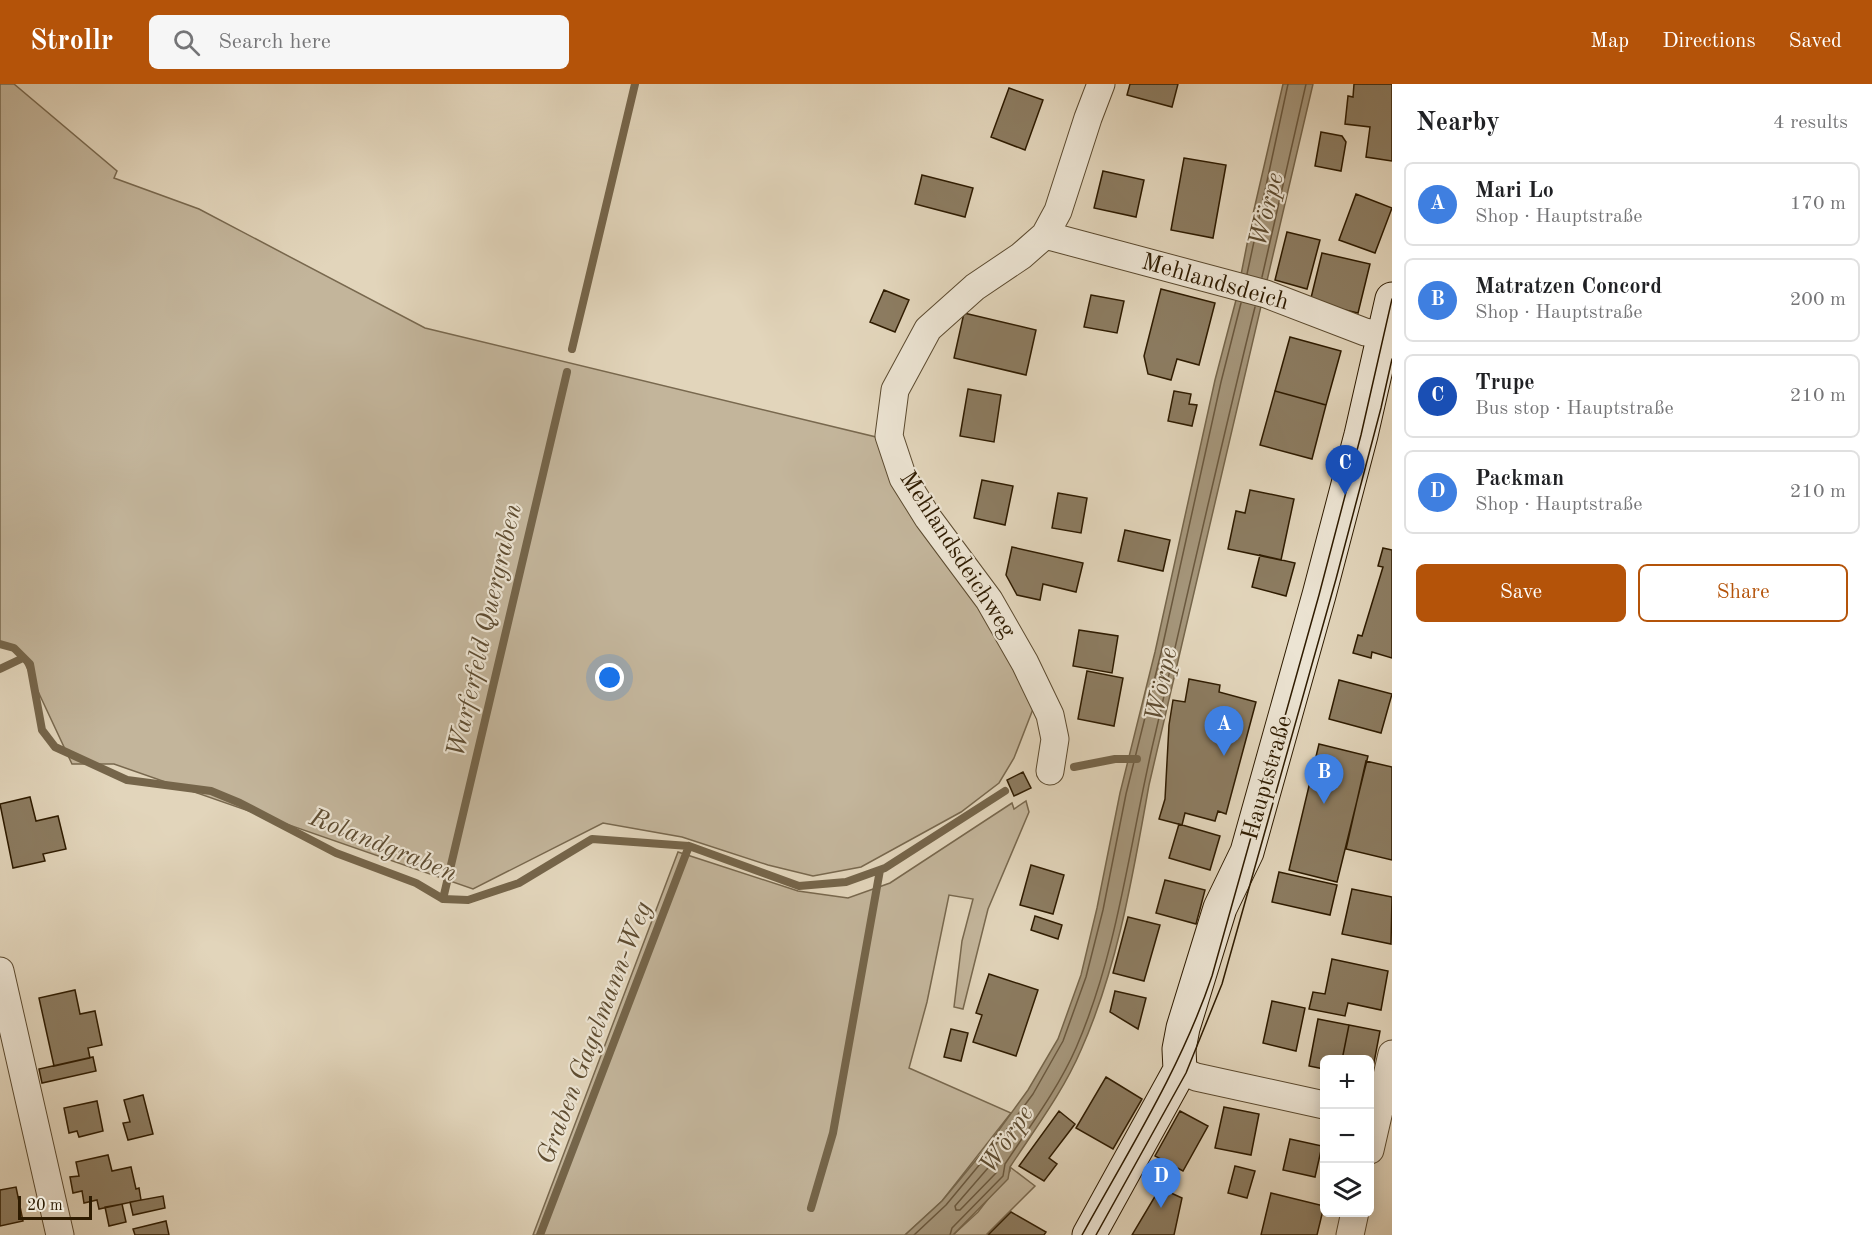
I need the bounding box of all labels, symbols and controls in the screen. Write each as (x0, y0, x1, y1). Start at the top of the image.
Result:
search box (149, 15, 569, 69)
icon: search (170, 26, 203, 59)
text: Strollr (30, 28, 113, 56)
text: Search here (218, 31, 331, 53)
text: Map (1590, 31, 1629, 52)
text: Directions (1662, 31, 1756, 52)
text: Saved (1789, 31, 1842, 52)
text: Nearby (1416, 110, 1500, 136)
text: 4 results (1773, 113, 1848, 133)
water label: Wörpe (1245, 170, 1289, 250)
text: Mari Lo (1475, 180, 1554, 202)
text: A (1430, 194, 1445, 214)
text: 170 m (1790, 194, 1846, 214)
text: Shop · Hauptstraße (1475, 207, 1643, 227)
street label: Mehlandsdeich (1139, 251, 1291, 315)
text: Matratzen Concord (1475, 276, 1662, 298)
text: B (1430, 290, 1445, 310)
text: 200 m (1790, 290, 1846, 310)
text: Shop · Hauptstraße (1475, 303, 1643, 323)
text: Trupe (1475, 372, 1535, 394)
text: C (1431, 386, 1444, 406)
text: 210 m (1790, 386, 1846, 406)
text: Bus stop · Hauptstraße (1475, 399, 1674, 419)
pin: C (1326, 446, 1364, 495)
street label: Mehlandsdeichweg (894, 467, 1020, 643)
text: Packman (1475, 468, 1564, 490)
text: D (1430, 482, 1445, 502)
text: 210 m (1790, 482, 1846, 502)
text: Shop · Hauptstraße (1475, 495, 1643, 515)
water label: Warferfeld Quergraben (443, 501, 527, 760)
button: Save (1416, 564, 1626, 622)
button: Share (1638, 564, 1848, 622)
water label: Wörpe (1141, 645, 1183, 725)
your location (595, 663, 624, 692)
pin: A (1204, 706, 1244, 756)
street label: Hauptstraße (1239, 713, 1297, 843)
pin: B (1304, 754, 1344, 804)
water label: Rolandgraben (305, 804, 461, 887)
water label: Graben Gagelmann-Weg (533, 898, 657, 1168)
map controls (1320, 1055, 1374, 1217)
button: + (1320, 1055, 1374, 1109)
water label: Wörpe (975, 1101, 1039, 1179)
button: − (1320, 1109, 1374, 1163)
pin: D (1142, 1158, 1180, 1208)
button: layers (1320, 1163, 1374, 1217)
scale bar (18, 1193, 92, 1220)
text: 20 m (27, 1198, 63, 1214)

